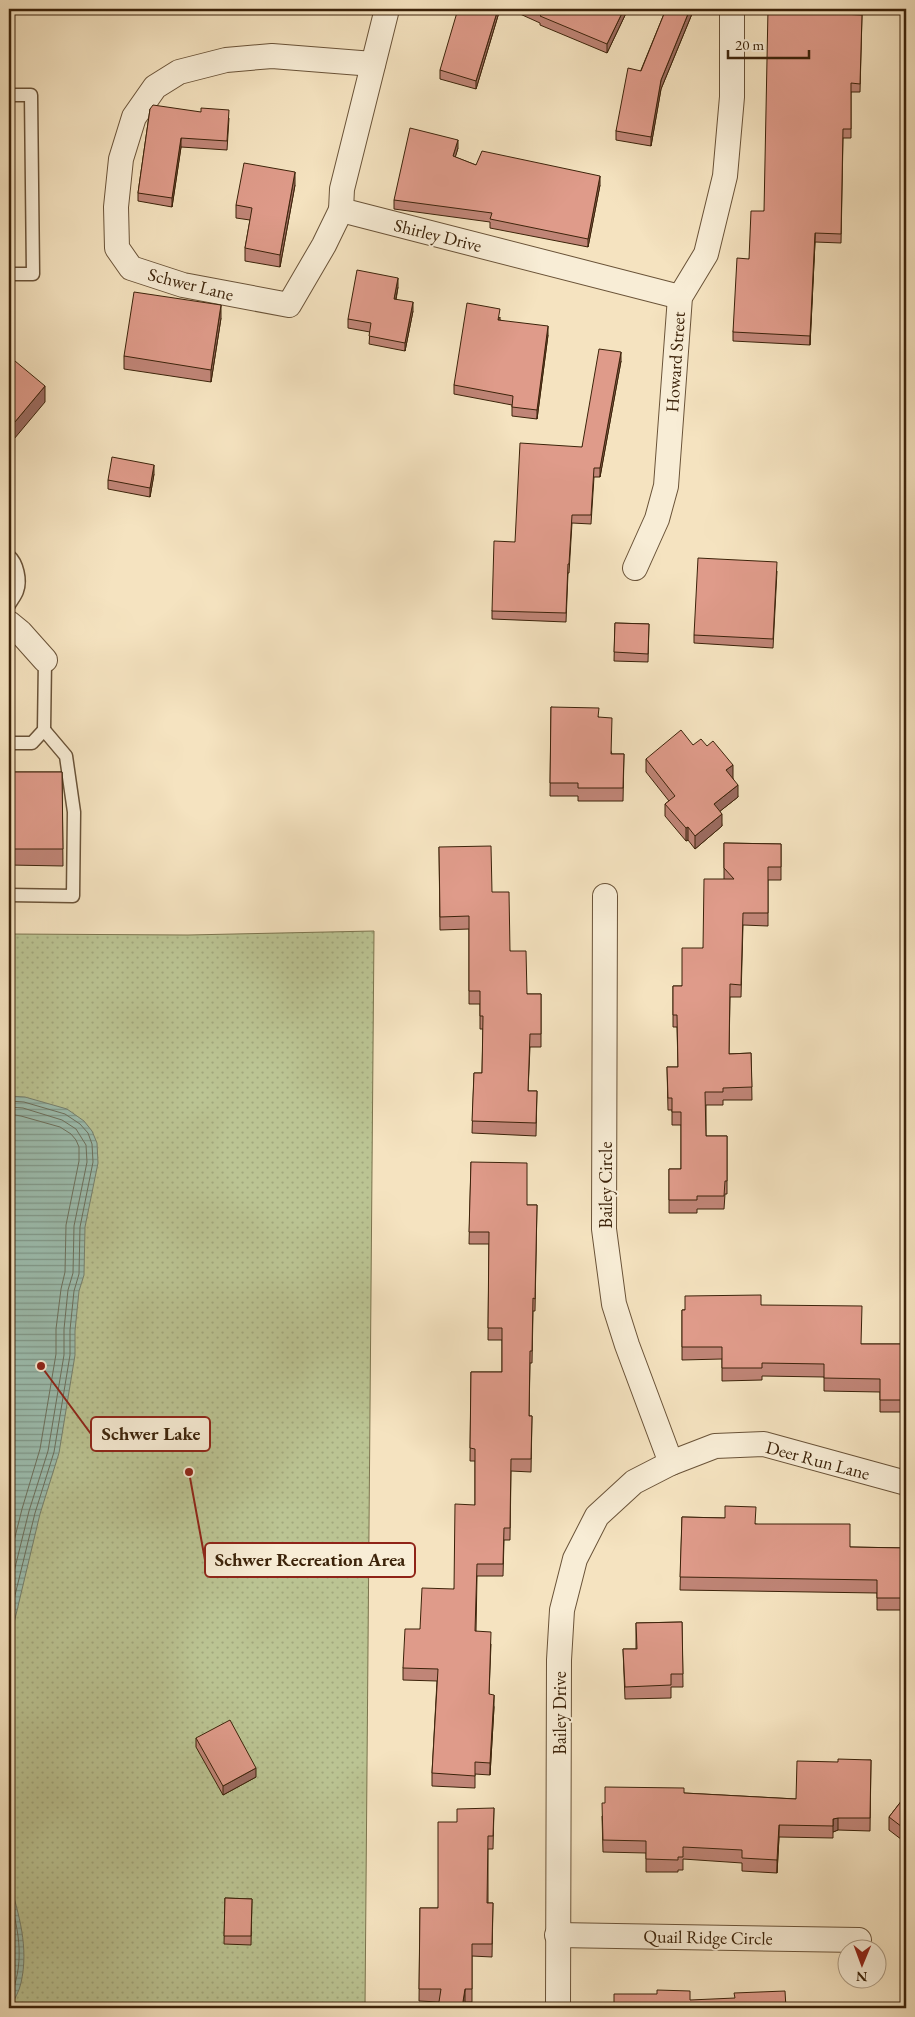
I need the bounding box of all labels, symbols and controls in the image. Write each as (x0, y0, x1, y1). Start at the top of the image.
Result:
scale bar (728, 28, 809, 60)
text: 20 m (735, 35, 764, 54)
street label: Shirley Drive (392, 213, 484, 257)
street label: Schwer Lane (146, 262, 236, 306)
street label: Howard Street (660, 311, 690, 413)
street label: Bailey Circle (594, 1142, 617, 1228)
callout: Schwer Lake (91, 1417, 210, 1451)
text: Schwer Lake (101, 1421, 201, 1446)
street label: Deer Run Lane (763, 1435, 873, 1485)
callout: Schwer Recreation Area (205, 1543, 415, 1577)
text: Schwer Recreation Area (215, 1547, 406, 1572)
street label: Bailey Drive (548, 1671, 571, 1755)
street label: Quail Ridge Circle (643, 1924, 773, 1950)
north arrow (838, 1940, 888, 1990)
text: N (855, 1968, 868, 1986)

